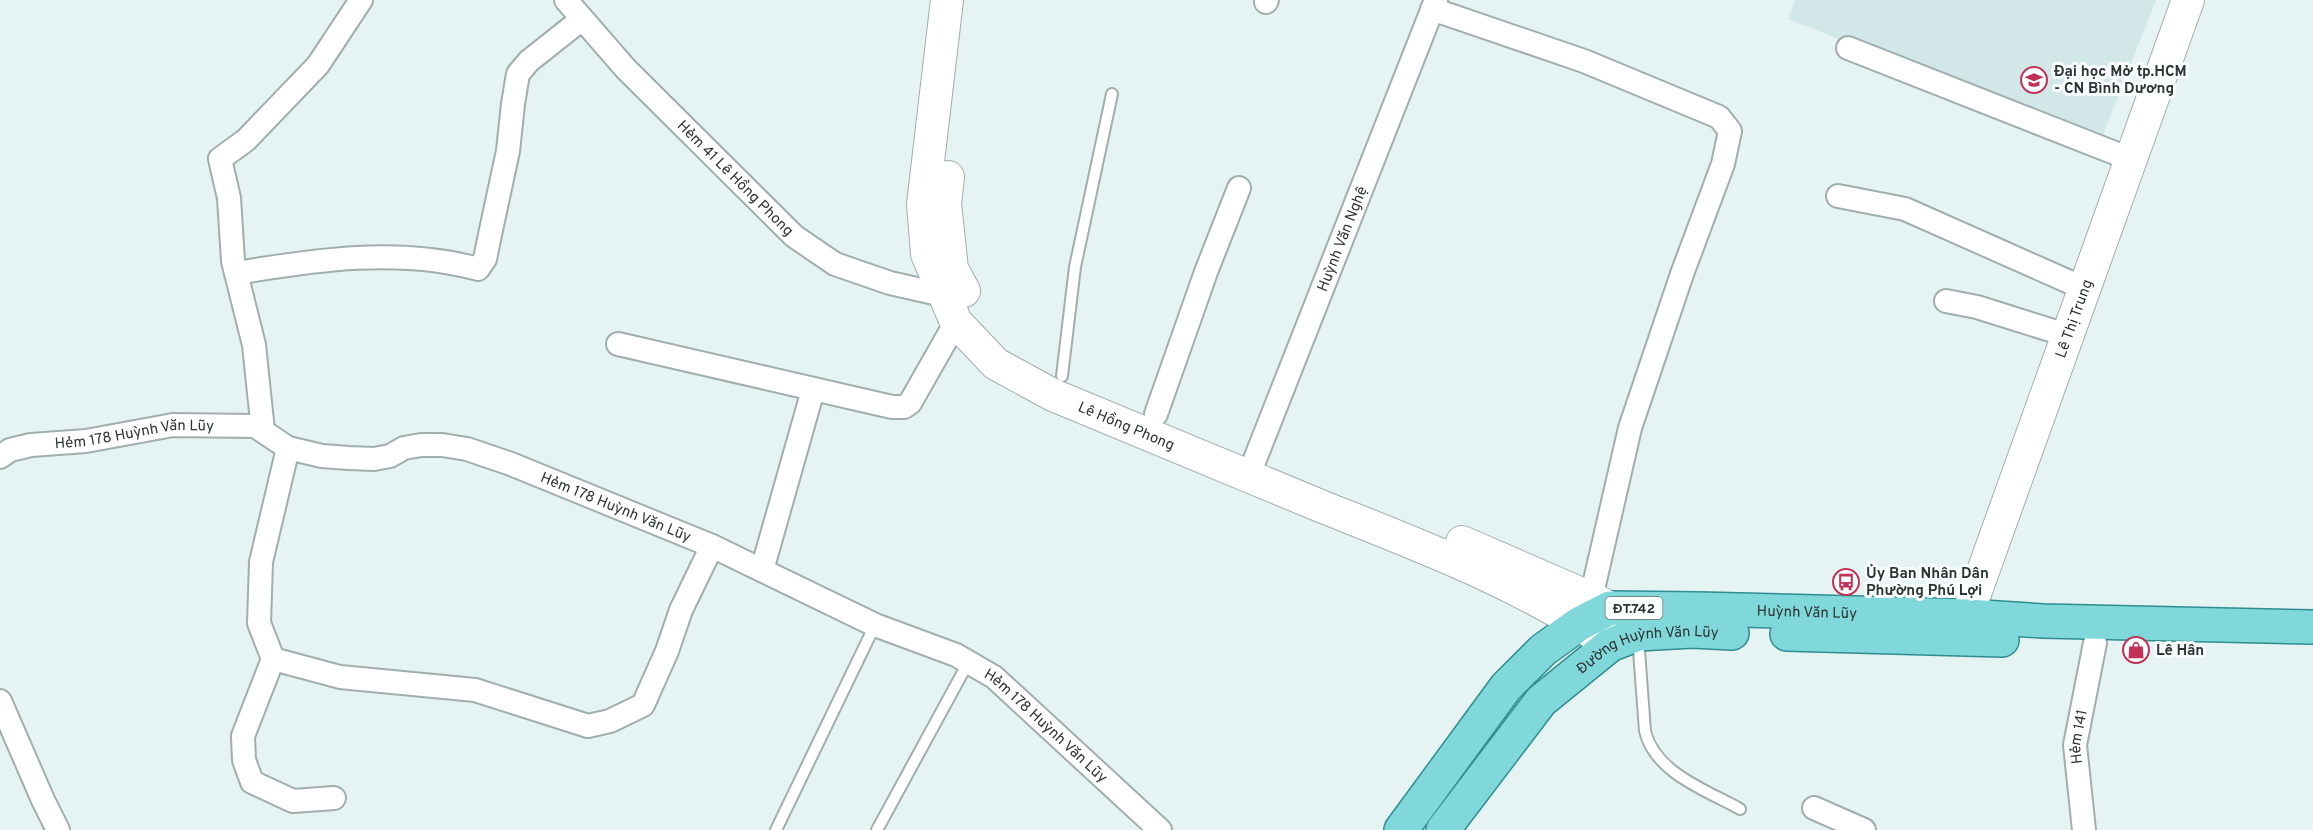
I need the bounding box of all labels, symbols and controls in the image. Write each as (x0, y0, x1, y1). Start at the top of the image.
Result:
place label: Đại học Mở tp.HCM - CN Bình Dương (2054, 63, 2187, 99)
school or university icon: Đại học Mở tp.HCM - CN Bình Dương (2019, 65, 2049, 95)
street label: Hẻm 41 Lê Hồng Phong (672, 117, 797, 241)
street label: Huỳnh Văn Nghệ (1314, 184, 1373, 295)
street label: Lê Thị Trung (2052, 277, 2098, 361)
street label: Lê Hồng Phong (1075, 399, 1177, 456)
street label: Hẻm 178 Huỳnh Văn Lũy (54, 417, 214, 454)
street label: Hẻm 178 Huỳnh Văn Lũy (537, 469, 694, 547)
place label: Ủy Ban Nhân Dân Phường Phú Lợi (1866, 564, 1989, 601)
bus stop icon: Ủy Ban Nhân Dân Phường Phú Lợi (1831, 567, 1861, 597)
road number: ĐT.742 (1606, 597, 1662, 619)
street label: Huỳnh Văn Lũy (1756, 603, 1857, 624)
street label: Đường Huỳnh Văn Lũy (1573, 623, 1719, 679)
shop icon: Lê Hân (2121, 635, 2151, 665)
place label: Lê Hân (2156, 642, 2204, 661)
street label: Hẻm 178 Huỳnh Văn Lũy (980, 665, 1111, 788)
street label: Hẻm 141 (2067, 708, 2093, 765)

